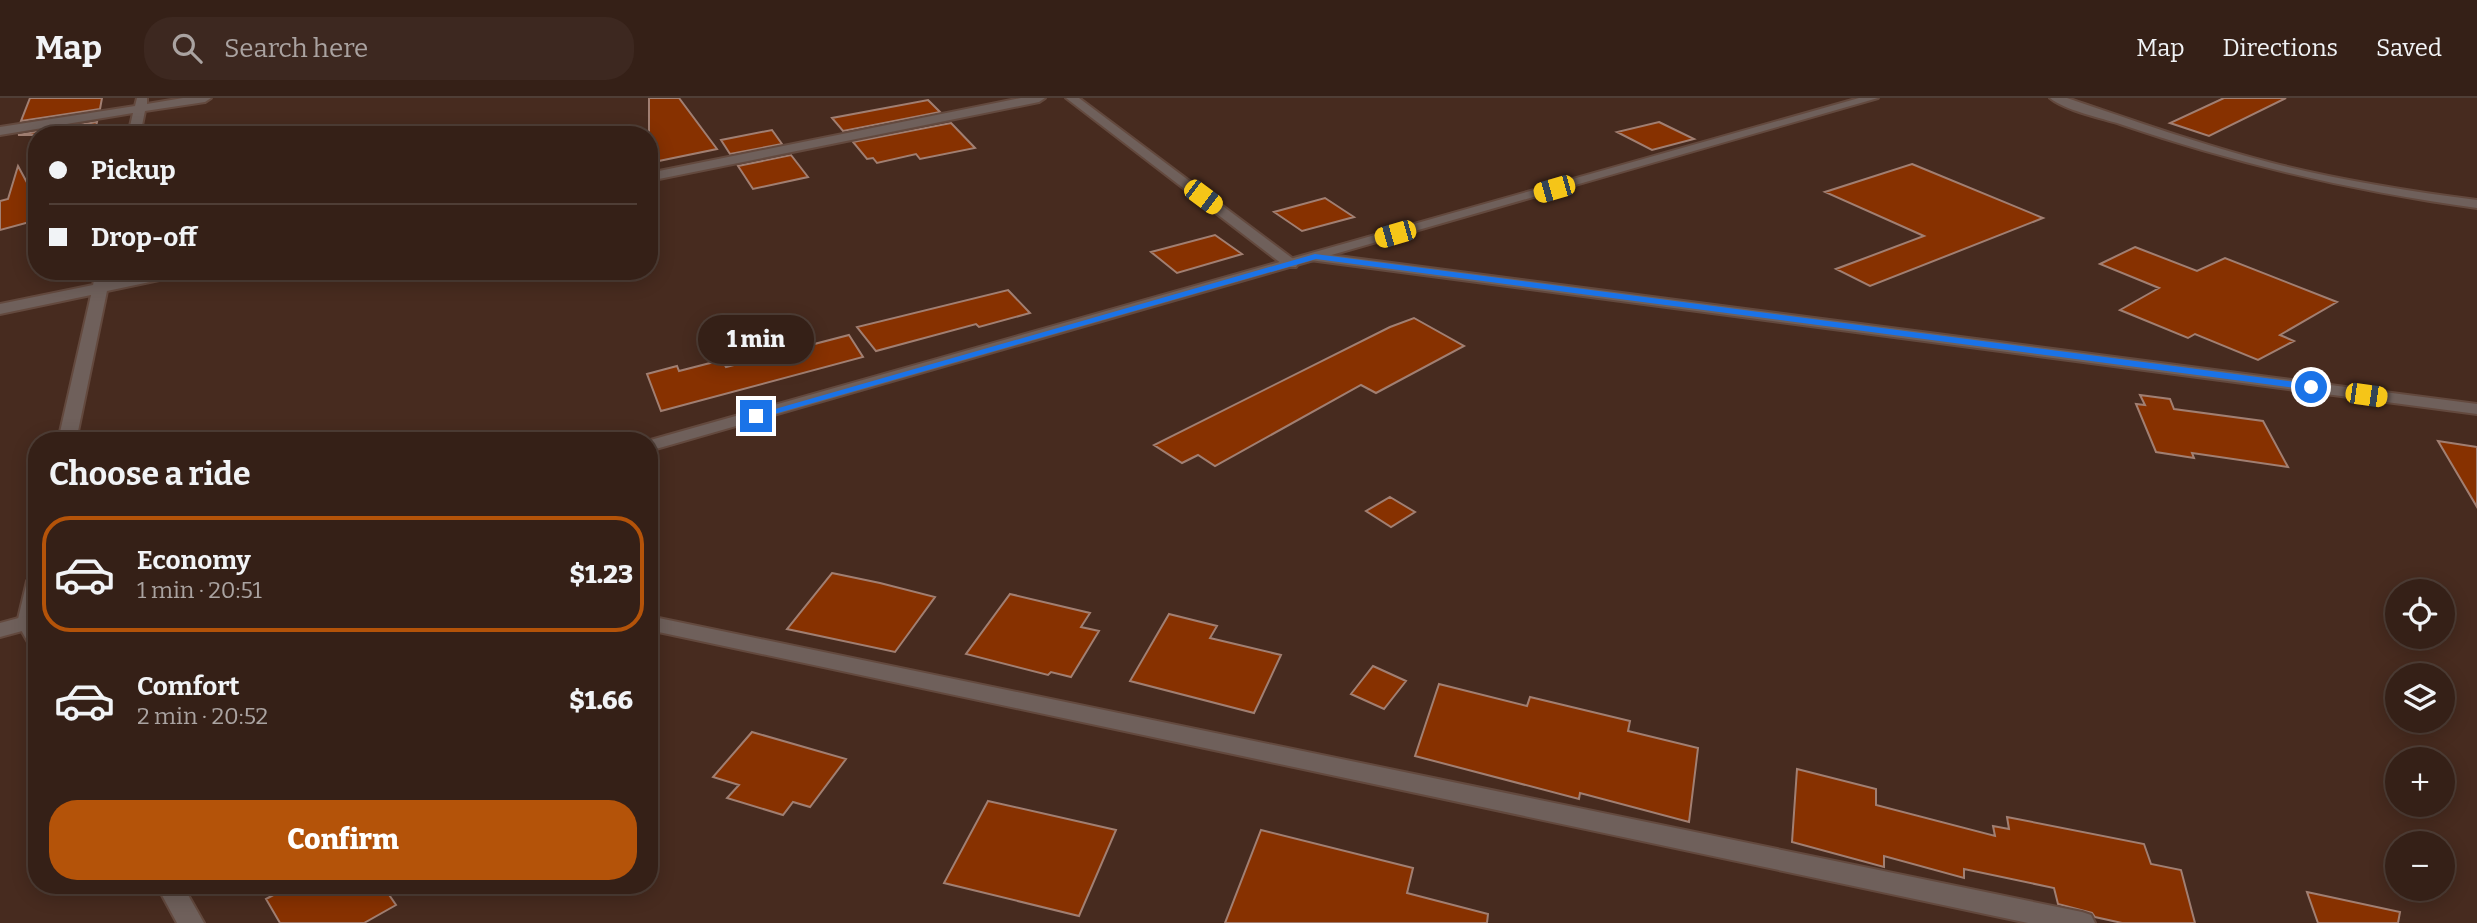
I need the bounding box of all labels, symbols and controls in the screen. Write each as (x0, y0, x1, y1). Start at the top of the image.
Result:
search box (144, 17, 634, 80)
text: Map (35, 28, 102, 68)
icon: search (168, 29, 206, 67)
text: Search here (224, 33, 368, 64)
text: Map (2136, 34, 2185, 62)
text: Directions (2223, 34, 2338, 62)
text: Saved (2376, 34, 2442, 62)
text: Pickup (91, 155, 176, 186)
car (1531, 173, 1578, 205)
car (1180, 176, 1227, 218)
car (1372, 218, 1419, 250)
text: Drop-off (91, 222, 197, 253)
callout: 1 min (698, 314, 814, 364)
text: 1 min (727, 325, 785, 353)
route start (2295, 371, 2327, 403)
car (2344, 382, 2389, 408)
route end (740, 400, 772, 432)
text: Choose a ride (49, 455, 250, 493)
icon: car (53, 543, 116, 606)
text: Economy (137, 545, 251, 576)
text: $1.23 (569, 559, 633, 590)
text: 1 min · 20:51 (137, 576, 262, 604)
map controls (2385, 579, 2455, 901)
button: locate (2385, 579, 2455, 649)
button: layers (2385, 663, 2455, 733)
icon: car (53, 669, 116, 732)
text: Comfort (137, 671, 240, 702)
text: $1.66 (569, 685, 633, 716)
text: 2 min · 20:52 (137, 702, 268, 730)
button: + (2385, 747, 2455, 817)
button: Confirm (49, 800, 637, 880)
button: − (2385, 831, 2455, 901)

